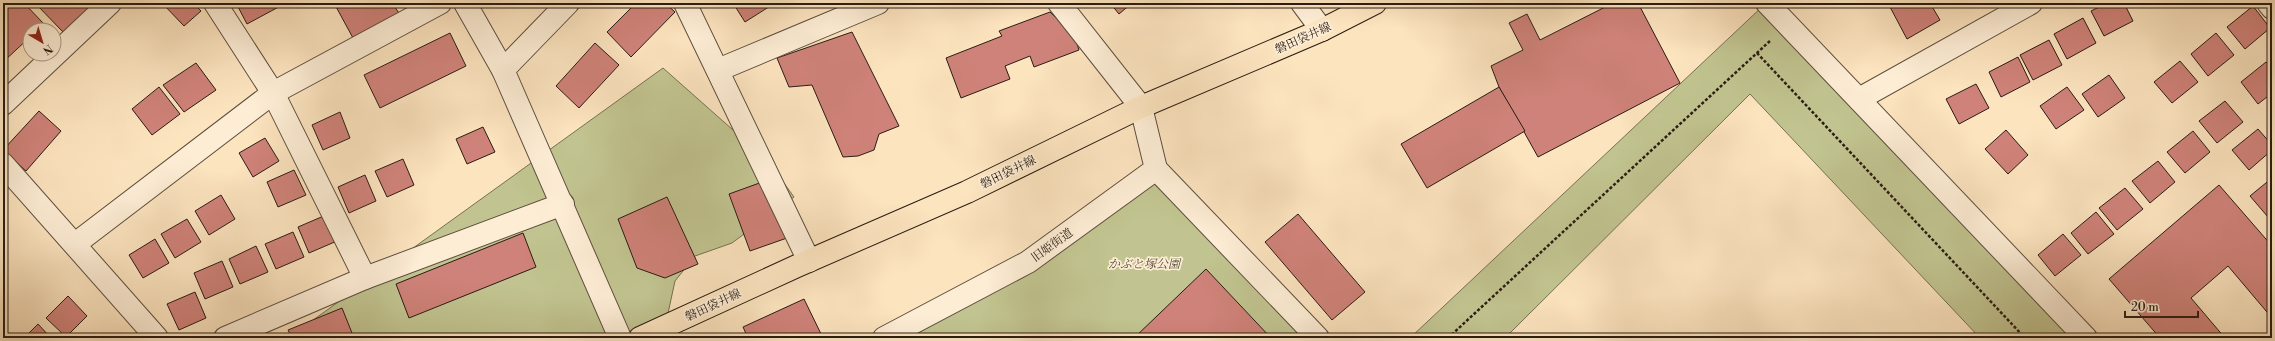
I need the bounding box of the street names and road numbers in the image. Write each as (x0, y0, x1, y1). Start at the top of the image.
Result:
street label: 磐田袋井線 (1273, 19, 1334, 58)
street label: 磐田袋井線 (978, 153, 1038, 192)
street label: 旧姫街道 (1028, 225, 1076, 266)
street label: 磐田袋井線 (683, 286, 744, 325)

